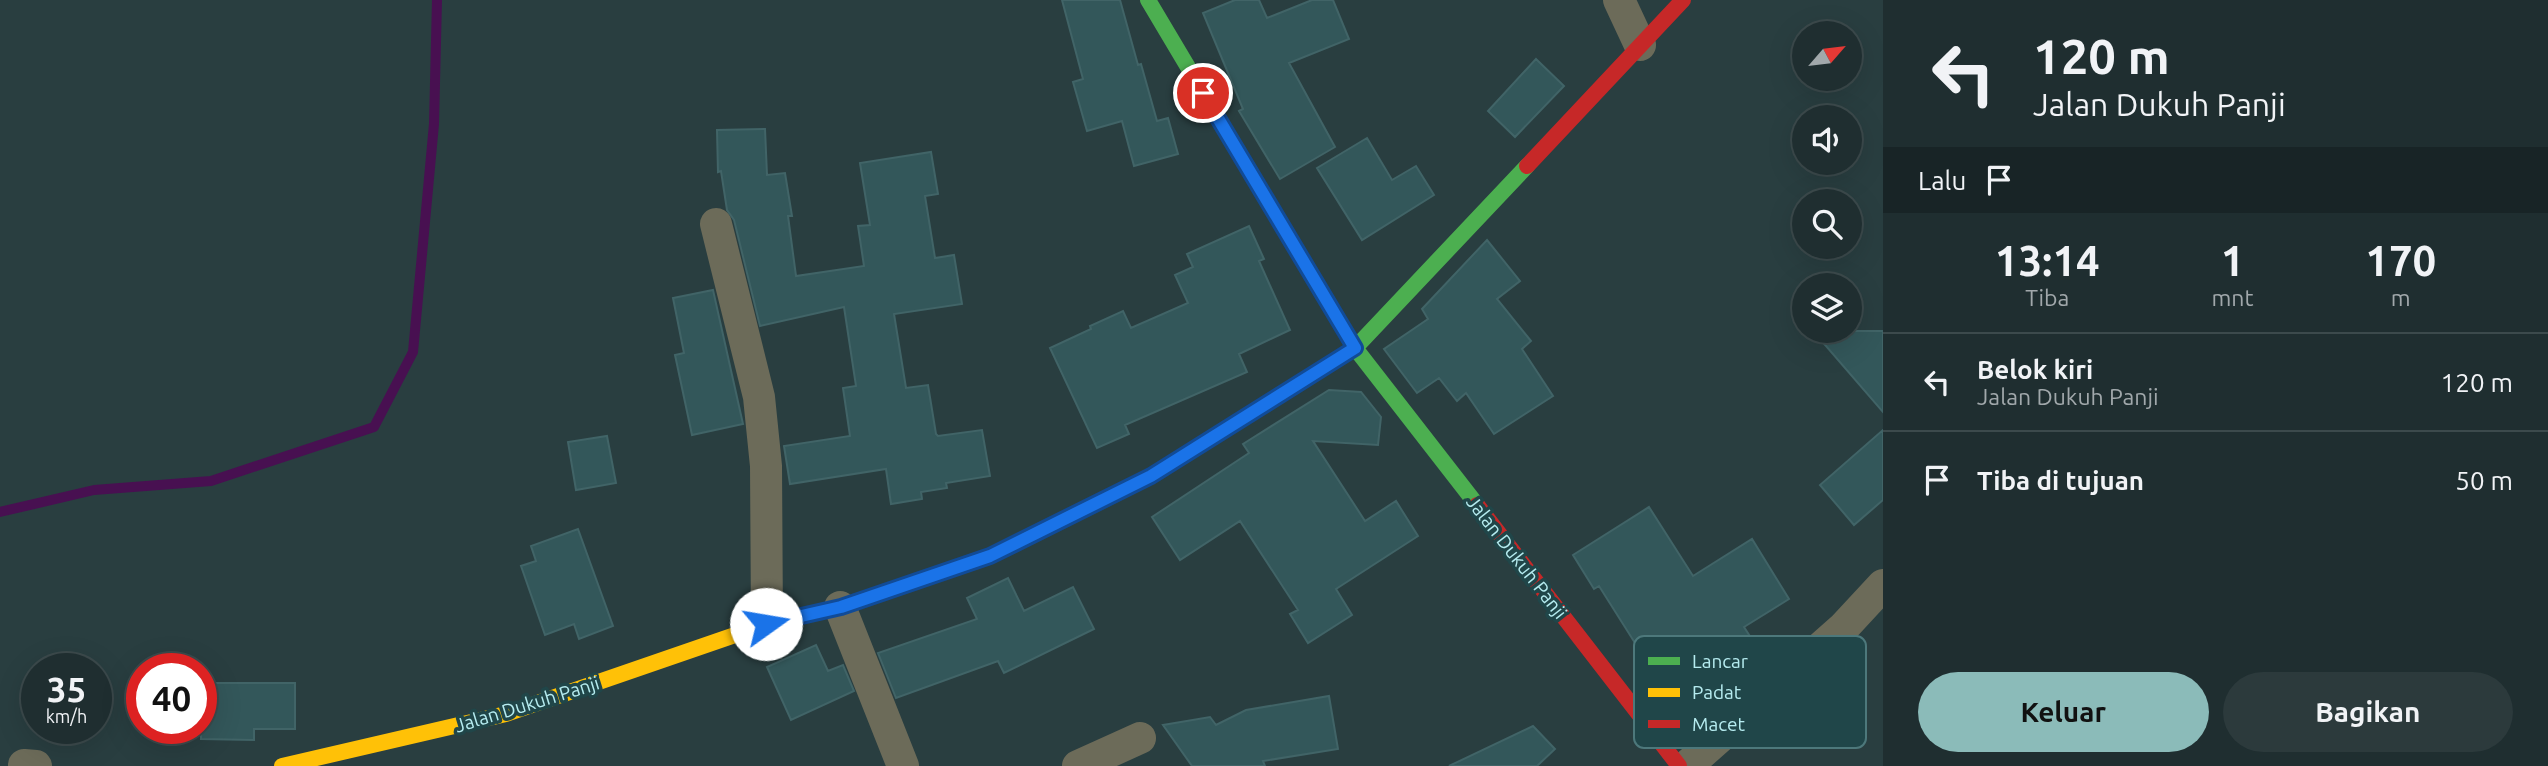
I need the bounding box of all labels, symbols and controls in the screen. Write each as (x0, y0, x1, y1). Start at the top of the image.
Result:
north arrow (1792, 21, 1862, 91)
map controls (1792, 21, 1862, 343)
icon: left (1918, 28, 2009, 119)
text: 120 m (2033, 28, 2170, 83)
pin (1173, 63, 1233, 123)
icon: arrive (1184, 74, 1222, 112)
text: Jalan Dukuh Panji (2033, 86, 2286, 122)
button: sound (1792, 105, 1862, 175)
icon: arrive (1980, 161, 2018, 199)
text: Lalu (1918, 166, 1966, 195)
button: search (1792, 189, 1862, 259)
text: 13:14 (1995, 237, 2100, 284)
text: 1 (2221, 237, 2244, 284)
text: 170 (2365, 237, 2436, 284)
button: layers (1792, 273, 1862, 343)
text: Tiba (2025, 285, 2069, 310)
text: mnt (2211, 285, 2254, 310)
text: m (2391, 285, 2411, 310)
text: Belok kiri (1977, 355, 2093, 384)
icon: left (1918, 363, 1956, 401)
text: 120 m (2441, 368, 2513, 397)
text: Jalan Dukuh Panji (1977, 384, 2159, 409)
icon: arrive (1918, 461, 1956, 499)
text: Tiba di tujuan (1977, 466, 2144, 495)
text: 50 m (2455, 466, 2513, 495)
street label: Jalan Dukuh Panji (1462, 491, 1572, 623)
position arrow (729, 587, 803, 661)
legend (1634, 636, 1866, 748)
text: Lancar (1692, 650, 1748, 672)
speed limit sign: 40 (126, 653, 217, 744)
text: 35 (47, 669, 86, 709)
street label: Jalan Dukuh Panji (452, 672, 602, 736)
button: Keluar (1918, 672, 2209, 752)
button: Bagikan (2223, 672, 2513, 752)
text: Padat (1692, 681, 1742, 703)
text: km/h (46, 706, 87, 726)
text: Macet (1692, 713, 1746, 735)

